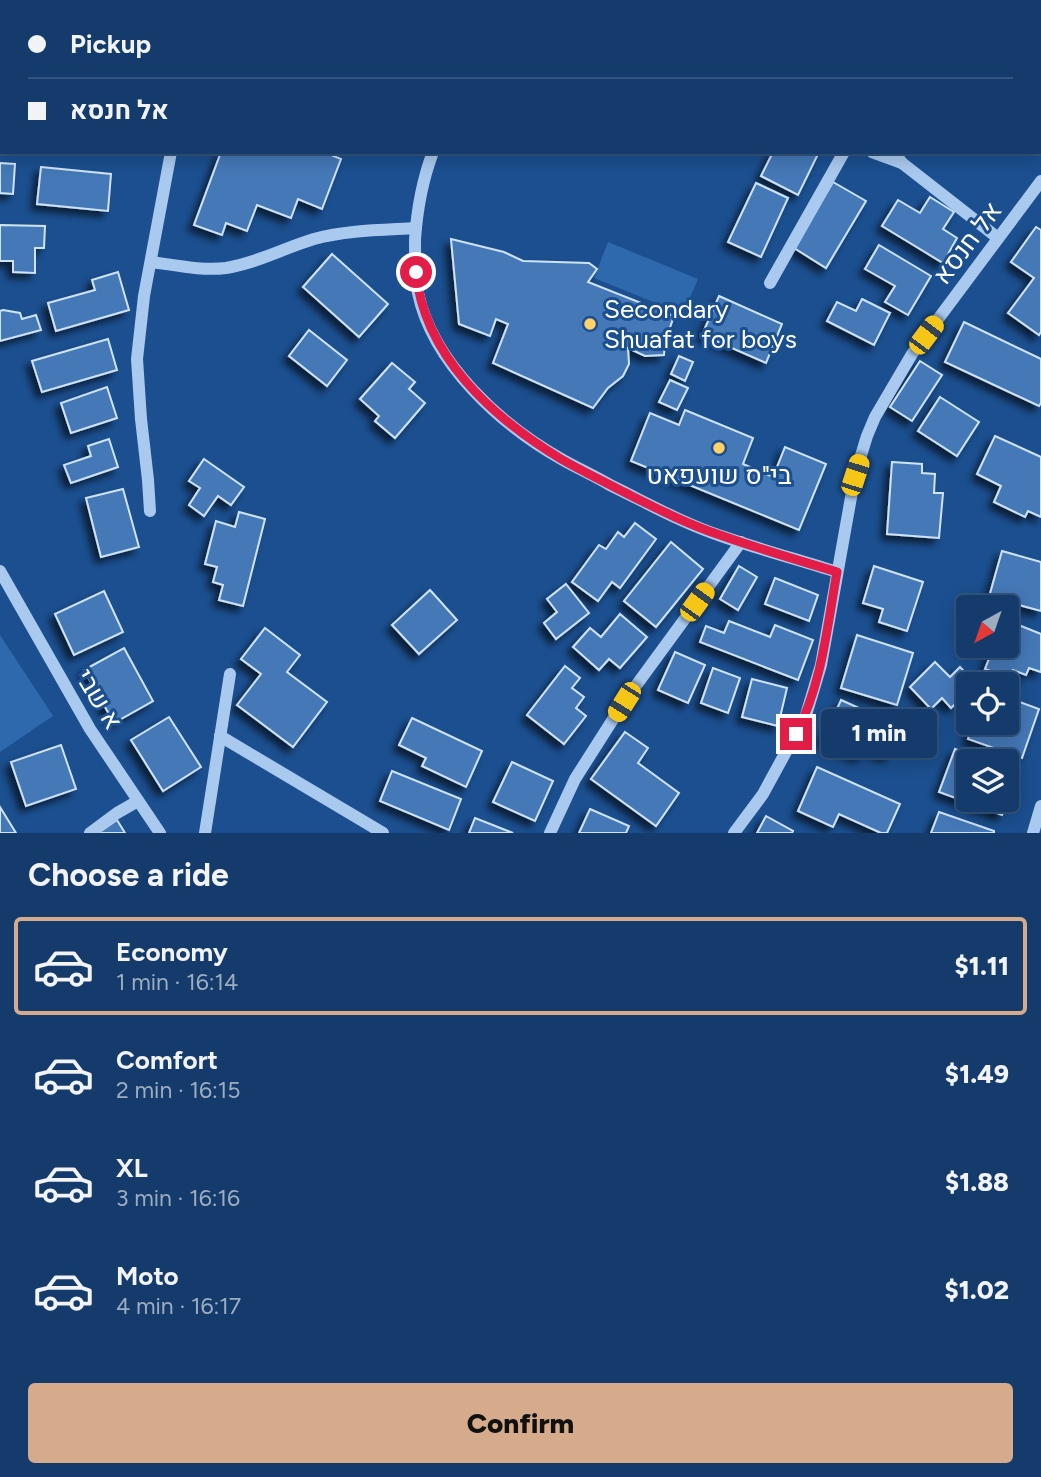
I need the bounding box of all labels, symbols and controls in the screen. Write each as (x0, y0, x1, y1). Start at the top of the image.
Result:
text: Pickup (70, 28, 151, 60)
text: אל חנסא (70, 94, 169, 126)
street label: אל חנסא (926, 195, 1008, 291)
route start (400, 256, 432, 288)
place label: Secondary Shuafat for boys (604, 293, 797, 355)
car (905, 312, 948, 358)
marker: Secondary Shuafat for boys (582, 316, 598, 332)
marker: בי"ס שועפאט (711, 440, 727, 456)
car (839, 452, 872, 498)
place label: בי"ס שועפאט (646, 459, 792, 491)
car (677, 579, 718, 625)
north arrow (956, 595, 1018, 658)
map controls (956, 595, 1019, 812)
street label: א שבי (68, 663, 130, 735)
button: locate (956, 672, 1019, 735)
car (604, 679, 645, 725)
callout: 1 min (820, 710, 936, 758)
route end (780, 718, 812, 750)
text: 1 min (852, 719, 906, 747)
button: layers (956, 749, 1019, 812)
text: Choose a ride (28, 856, 229, 894)
icon: car (32, 935, 95, 998)
text: Economy (116, 936, 228, 968)
text: $1.11 (955, 950, 1009, 982)
text: 1 min · 16:14 (116, 968, 238, 996)
icon: car (32, 1043, 95, 1106)
text: Comfort (116, 1044, 218, 1076)
text: $1.49 (945, 1058, 1009, 1090)
text: 2 min · 16:15 (116, 1076, 241, 1104)
icon: car (32, 1151, 95, 1214)
text: XL (116, 1152, 148, 1184)
text: $1.88 (945, 1166, 1009, 1198)
text: 3 min · 16:16 (116, 1184, 240, 1212)
icon: car (32, 1259, 95, 1322)
text: Moto (116, 1260, 179, 1292)
text: $1.02 (944, 1274, 1009, 1306)
text: 4 min · 16:17 (116, 1292, 241, 1320)
button: Confirm (28, 1383, 1013, 1463)

